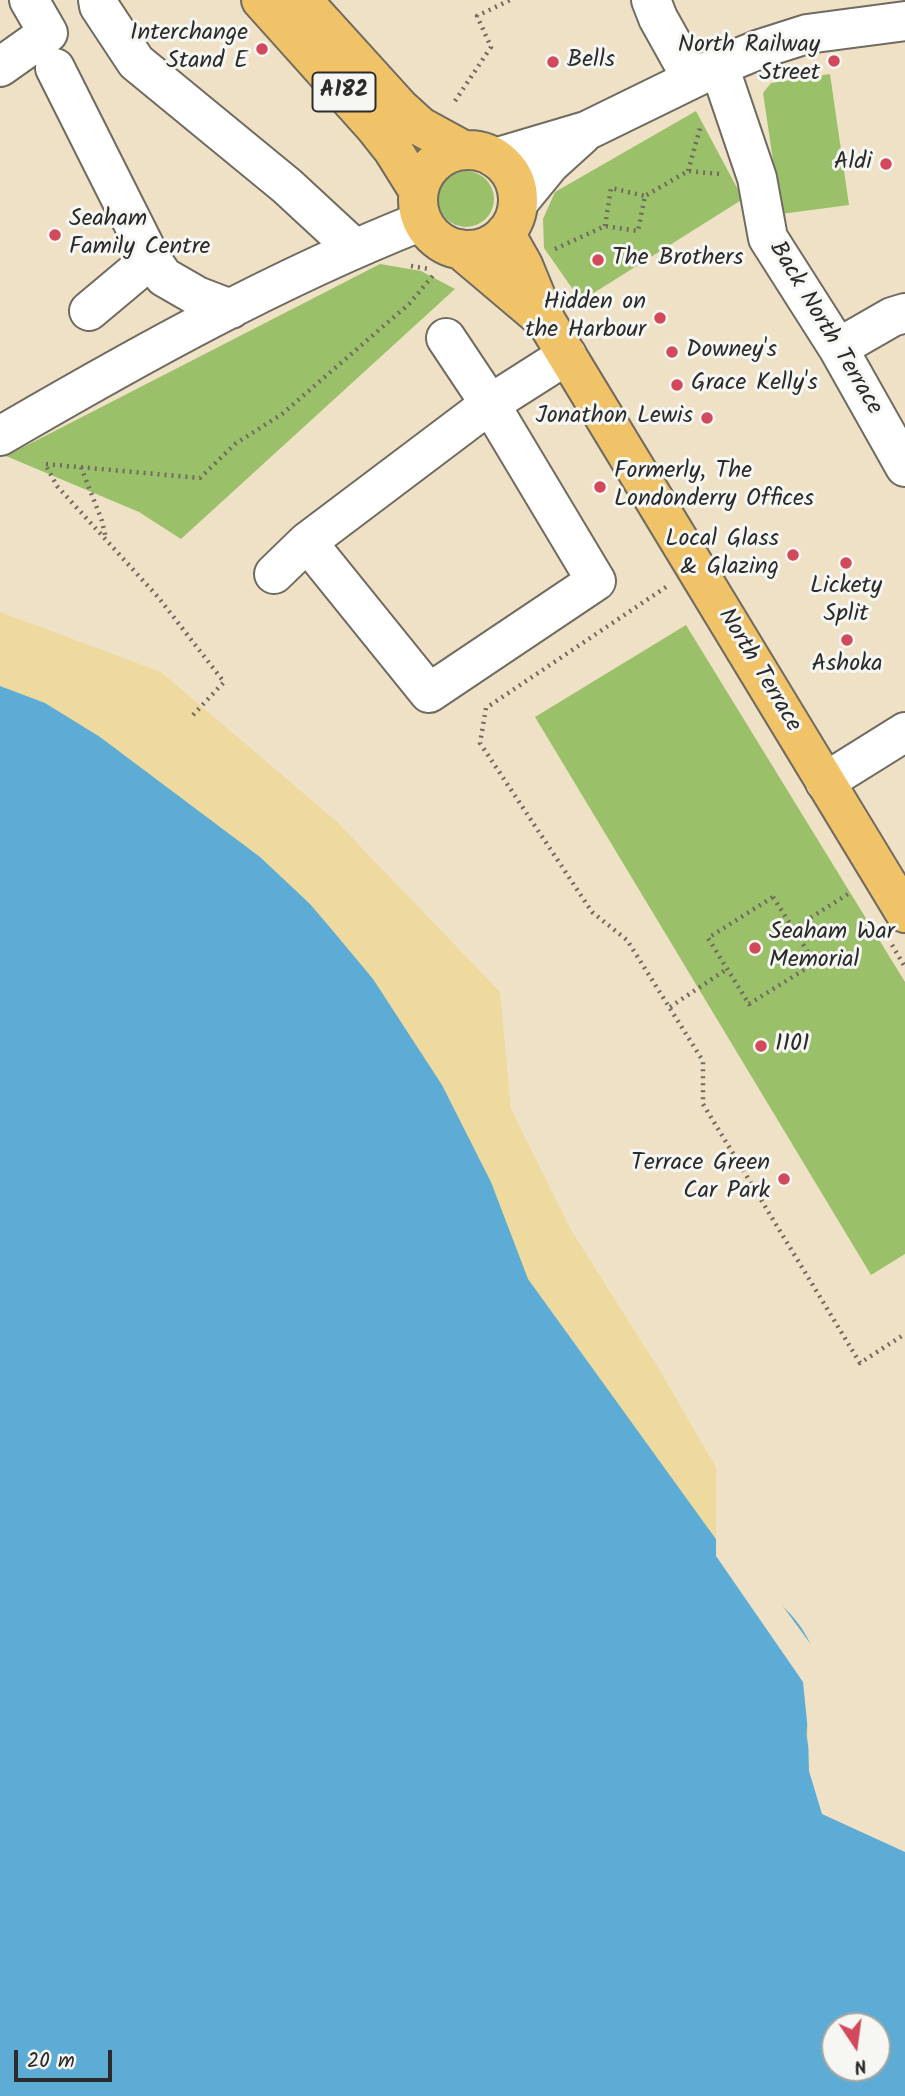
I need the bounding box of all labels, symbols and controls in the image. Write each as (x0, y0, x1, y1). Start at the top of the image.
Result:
place label: Interchange Stand E (130, 21, 248, 77)
place label: North Railway Street (678, 33, 820, 89)
marker: Interchange Stand E (254, 41, 270, 57)
place label: Bells (567, 48, 615, 76)
marker: North Railway Street (826, 53, 842, 69)
marker: Bells (545, 54, 561, 70)
road number: A182 (312, 72, 376, 111)
place label: Aldi (834, 150, 872, 178)
marker: Aldi (878, 156, 894, 172)
place label: Seaham Family Centre (69, 207, 210, 263)
marker: Seaham Family Centre (47, 227, 63, 243)
street label: Back North Terrace (761, 237, 887, 421)
place label: The Brothers (612, 246, 743, 274)
marker: The Brothers (590, 252, 606, 268)
place label: Hidden on the Harbour (525, 290, 646, 346)
marker: Hidden on the Harbour (652, 310, 668, 326)
place label: Downey's (686, 338, 777, 366)
marker: Downey's (664, 344, 680, 360)
place label: Grace Kelly's (691, 371, 818, 399)
marker: Grace Kelly's (669, 377, 685, 393)
place label: Jonathon Lewis (535, 404, 693, 432)
marker: Jonathon Lewis (699, 410, 715, 426)
place label: Formerly, The Londonderry Offices (614, 459, 814, 515)
marker: Formerly, The Londonderry Offices (592, 479, 608, 495)
place label: Local Glass & Glazing (665, 527, 779, 583)
marker: Local Glass & Glazing (785, 547, 801, 563)
marker: Lickety Split (838, 555, 854, 571)
place label: Lickety Split (810, 574, 882, 630)
street label: North Terrace (710, 604, 806, 738)
marker: Ashoka (839, 632, 855, 648)
place label: Ashoka (811, 652, 883, 680)
place label: Seaham War Memorial (769, 920, 895, 976)
marker: Seaham War Memorial (747, 940, 763, 956)
place label: 1101 (775, 1032, 810, 1060)
marker: 1101 (753, 1038, 769, 1054)
place label: Terrace Green Car Park (631, 1151, 770, 1207)
marker: Terrace Green Car Park (776, 1171, 792, 1187)
north arrow (821, 2012, 891, 2082)
scale bar (18, 2036, 116, 2080)
text: 20 m (27, 2045, 75, 2078)
text: N (851, 2050, 869, 2081)

